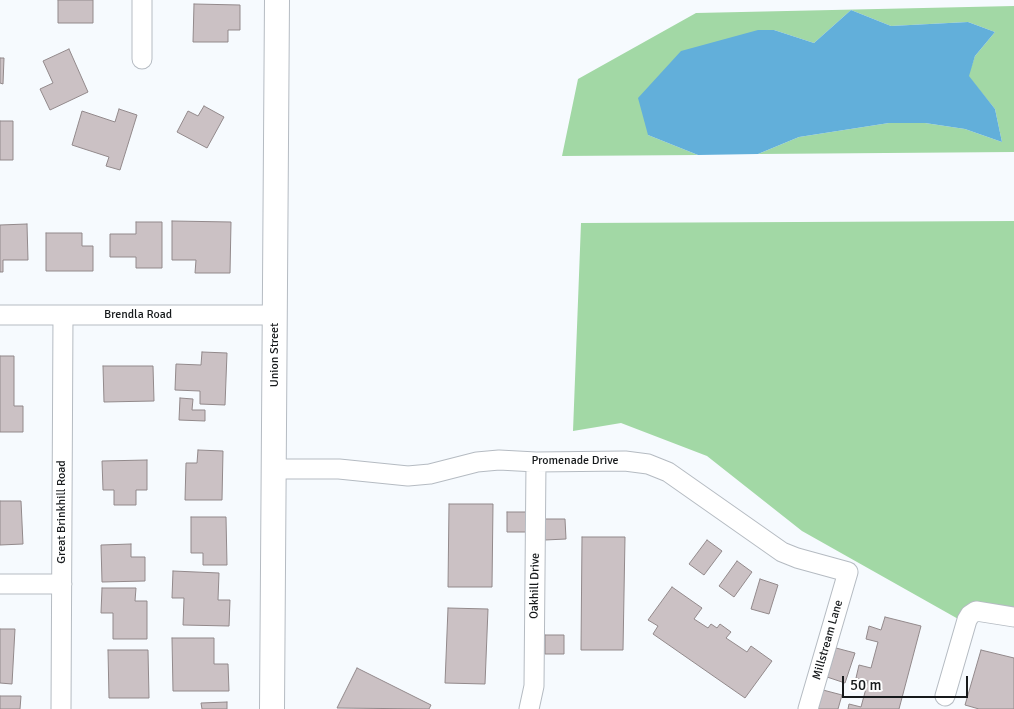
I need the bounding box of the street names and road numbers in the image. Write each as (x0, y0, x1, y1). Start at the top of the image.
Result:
street label: Brendla Road (104, 308, 172, 322)
street label: Union Street (268, 323, 282, 387)
street label: Promenade Drive (531, 454, 619, 468)
street label: Great Brinkhill Road (55, 460, 69, 564)
street label: Oakhill Drive (527, 553, 543, 619)
street label: Millstream Lane (810, 598, 846, 682)

